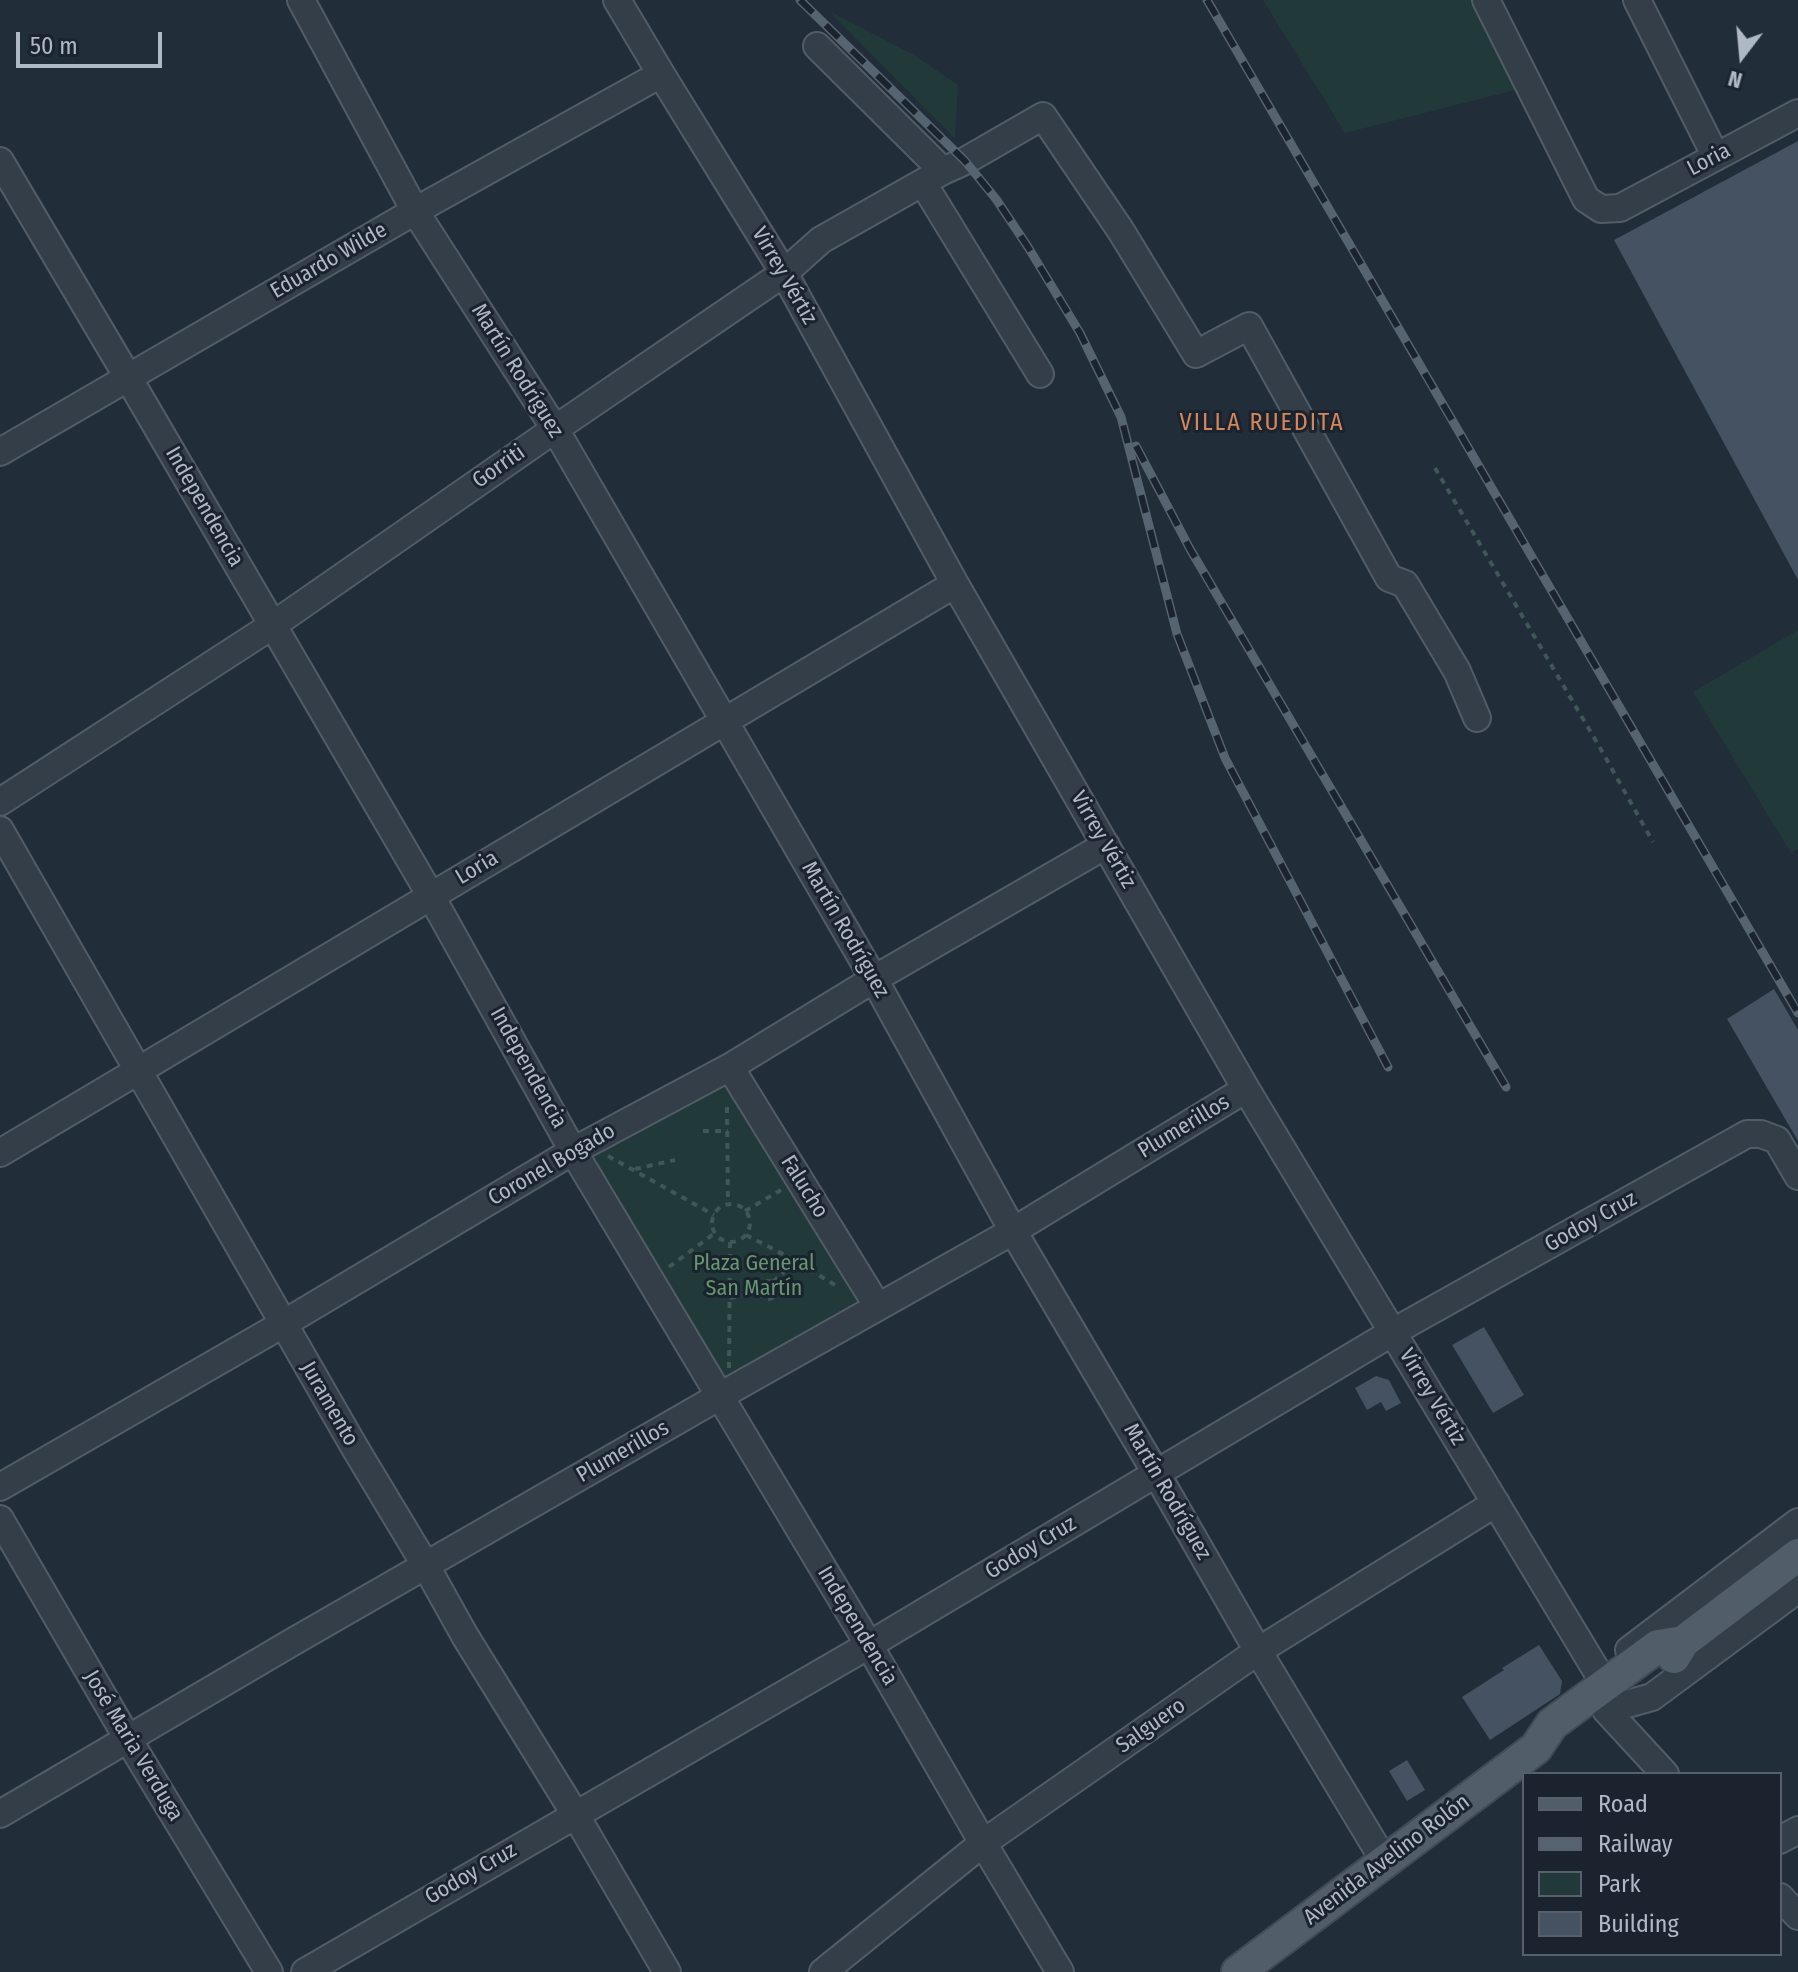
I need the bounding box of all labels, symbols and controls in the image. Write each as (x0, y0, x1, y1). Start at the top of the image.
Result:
scale bar (20, 16, 166, 66)
north arrow (1702, 16, 1782, 96)
text: 50 m (30, 32, 78, 60)
text: N (1725, 65, 1745, 94)
street label: Loria (1683, 138, 1735, 182)
street label: Eduardo Wilde (266, 217, 392, 305)
street label: Virrey Vértiz (746, 223, 822, 329)
street label: Martín Rodríguez (465, 299, 569, 443)
district label: VILLA RUEDITA (1179, 409, 1345, 437)
street label: Gorriti (468, 440, 530, 494)
street label: Independencia (159, 442, 249, 572)
street label: Virrey Vértiz (1065, 787, 1141, 893)
street label: Loria (451, 845, 503, 891)
street label: Martín Rodríguez (795, 857, 895, 1003)
street label: Independencia (484, 1003, 572, 1133)
street label: Plumerillos (1133, 1089, 1235, 1165)
street label: Coronel Bogado (484, 1118, 620, 1212)
street label: Falucho (775, 1151, 833, 1223)
street label: Godoy Cruz (1540, 1186, 1642, 1258)
park label: Plaza General San Martín (693, 1251, 815, 1302)
street label: Virrey Vértiz (1393, 1344, 1471, 1450)
street label: Juramento (294, 1357, 364, 1451)
street label: Plumerillos (572, 1415, 674, 1489)
street label: Martín Rodríguez (1117, 1419, 1217, 1565)
street label: Godoy Cruz (981, 1511, 1081, 1585)
street label: Independencia (811, 1562, 903, 1690)
street label: José Maria Verduga (78, 1666, 188, 1826)
street label: Salguero (1111, 1693, 1191, 1759)
legend (1522, 1772, 1782, 1956)
street label: Avenida Avelino Rolón (1299, 1789, 1475, 1931)
text: Road (1598, 1790, 1648, 1818)
text: Railway (1598, 1830, 1673, 1858)
street label: Godoy Cruz (421, 1837, 521, 1911)
text: Park (1598, 1870, 1641, 1898)
text: Building (1598, 1910, 1679, 1938)

